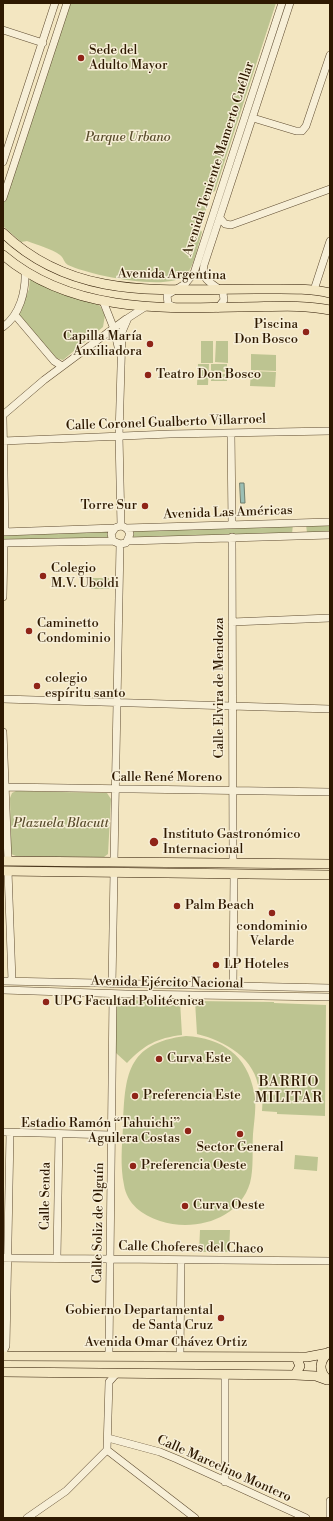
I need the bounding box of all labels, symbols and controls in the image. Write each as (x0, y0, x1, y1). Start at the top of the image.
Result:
place label: Sede del Adulto Mayor (89, 43, 168, 74)
marker: Sede del Adulto Mayor (76, 53, 86, 63)
street label: Avenida Teniente Mamerto Cuéllar (180, 60, 258, 258)
park label: Parque Urbano (85, 130, 171, 146)
street label: Avenida Argentina (118, 266, 226, 284)
place label: Piscina Don Bosco (234, 317, 298, 348)
marker: Piscina Don Bosco (301, 327, 311, 337)
place label: Capilla María Auxiliadora (63, 329, 142, 360)
marker: Capilla María Auxiliadora (145, 339, 155, 349)
place label: Teatro Don Bosco (156, 367, 261, 383)
marker: Teatro Don Bosco (143, 370, 153, 380)
street label: Calle Coronel Gualberto Villarroel (66, 412, 266, 434)
place label: Torre Sur (81, 498, 137, 514)
marker: Torre Sur (140, 501, 150, 511)
street label: Avenida Las Américas (163, 503, 293, 523)
place label: Colegio M.V. Uboldi (51, 561, 119, 592)
marker: Colegio M.V. Uboldi (38, 571, 48, 581)
place label: Caminetto Condominio (37, 616, 111, 647)
street label: Calle Elvira de Mendoza (212, 618, 228, 758)
marker: Caminetto Condominio (24, 626, 34, 636)
place label: colegio espíritu santo (45, 671, 126, 702)
marker: colegio espíritu santo (32, 681, 42, 691)
street label: Calle René Moreno (112, 770, 222, 786)
park label: Plazuela Blacutt (13, 816, 109, 832)
place label: Instituto Gastronómico Internacional (163, 827, 301, 858)
marker: Instituto Gastronómico Internacional (148, 836, 160, 848)
place label: Palm Beach (185, 898, 254, 914)
marker: Palm Beach (172, 901, 182, 911)
marker: condominio Velarde (267, 908, 277, 918)
place label: condominio Velarde (236, 919, 308, 950)
place label: LP Hoteles (224, 957, 289, 973)
marker: LP Hoteles (211, 960, 221, 970)
street label: Avenida Ejército Nacional (91, 974, 243, 992)
place label: UPG Facultad Politécnica (54, 994, 204, 1010)
marker: UPG Facultad Politécnica (41, 997, 51, 1007)
place label: Curva Este (167, 1051, 231, 1067)
marker: Curva Este (154, 1054, 164, 1064)
district label: BARRIO MILITAR (255, 1075, 323, 1108)
place label: Preferencia Este (143, 1088, 241, 1104)
marker: Preferencia Este (130, 1091, 140, 1101)
place label: Estadio Ramón “Tahuichi” Aguilera Costas (21, 1116, 180, 1147)
marker: Estadio Ramón “Tahuichi” Aguilera Costas (183, 1126, 193, 1136)
marker: Sector General (235, 1129, 245, 1139)
place label: Sector General (196, 1140, 284, 1156)
place label: Preferencia Oeste (141, 1158, 247, 1174)
marker: Preferencia Oeste (128, 1161, 138, 1171)
street label: Calle Senda (38, 1162, 54, 1230)
street label: Calle Soliz de Olguín (90, 1162, 108, 1284)
place label: Curva Oeste (193, 1198, 265, 1214)
marker: Curva Oeste (180, 1201, 190, 1211)
street label: Calle Choferes del Chaco (118, 1239, 264, 1257)
place label: Gobierno Departamental de Santa Cruz (65, 1303, 213, 1334)
marker: Gobierno Departamental de Santa Cruz (216, 1313, 226, 1323)
street label: Avenida Omar Chávez Ortiz (85, 1335, 247, 1351)
street label: Calle Marcelino Montero (154, 1432, 294, 1506)

